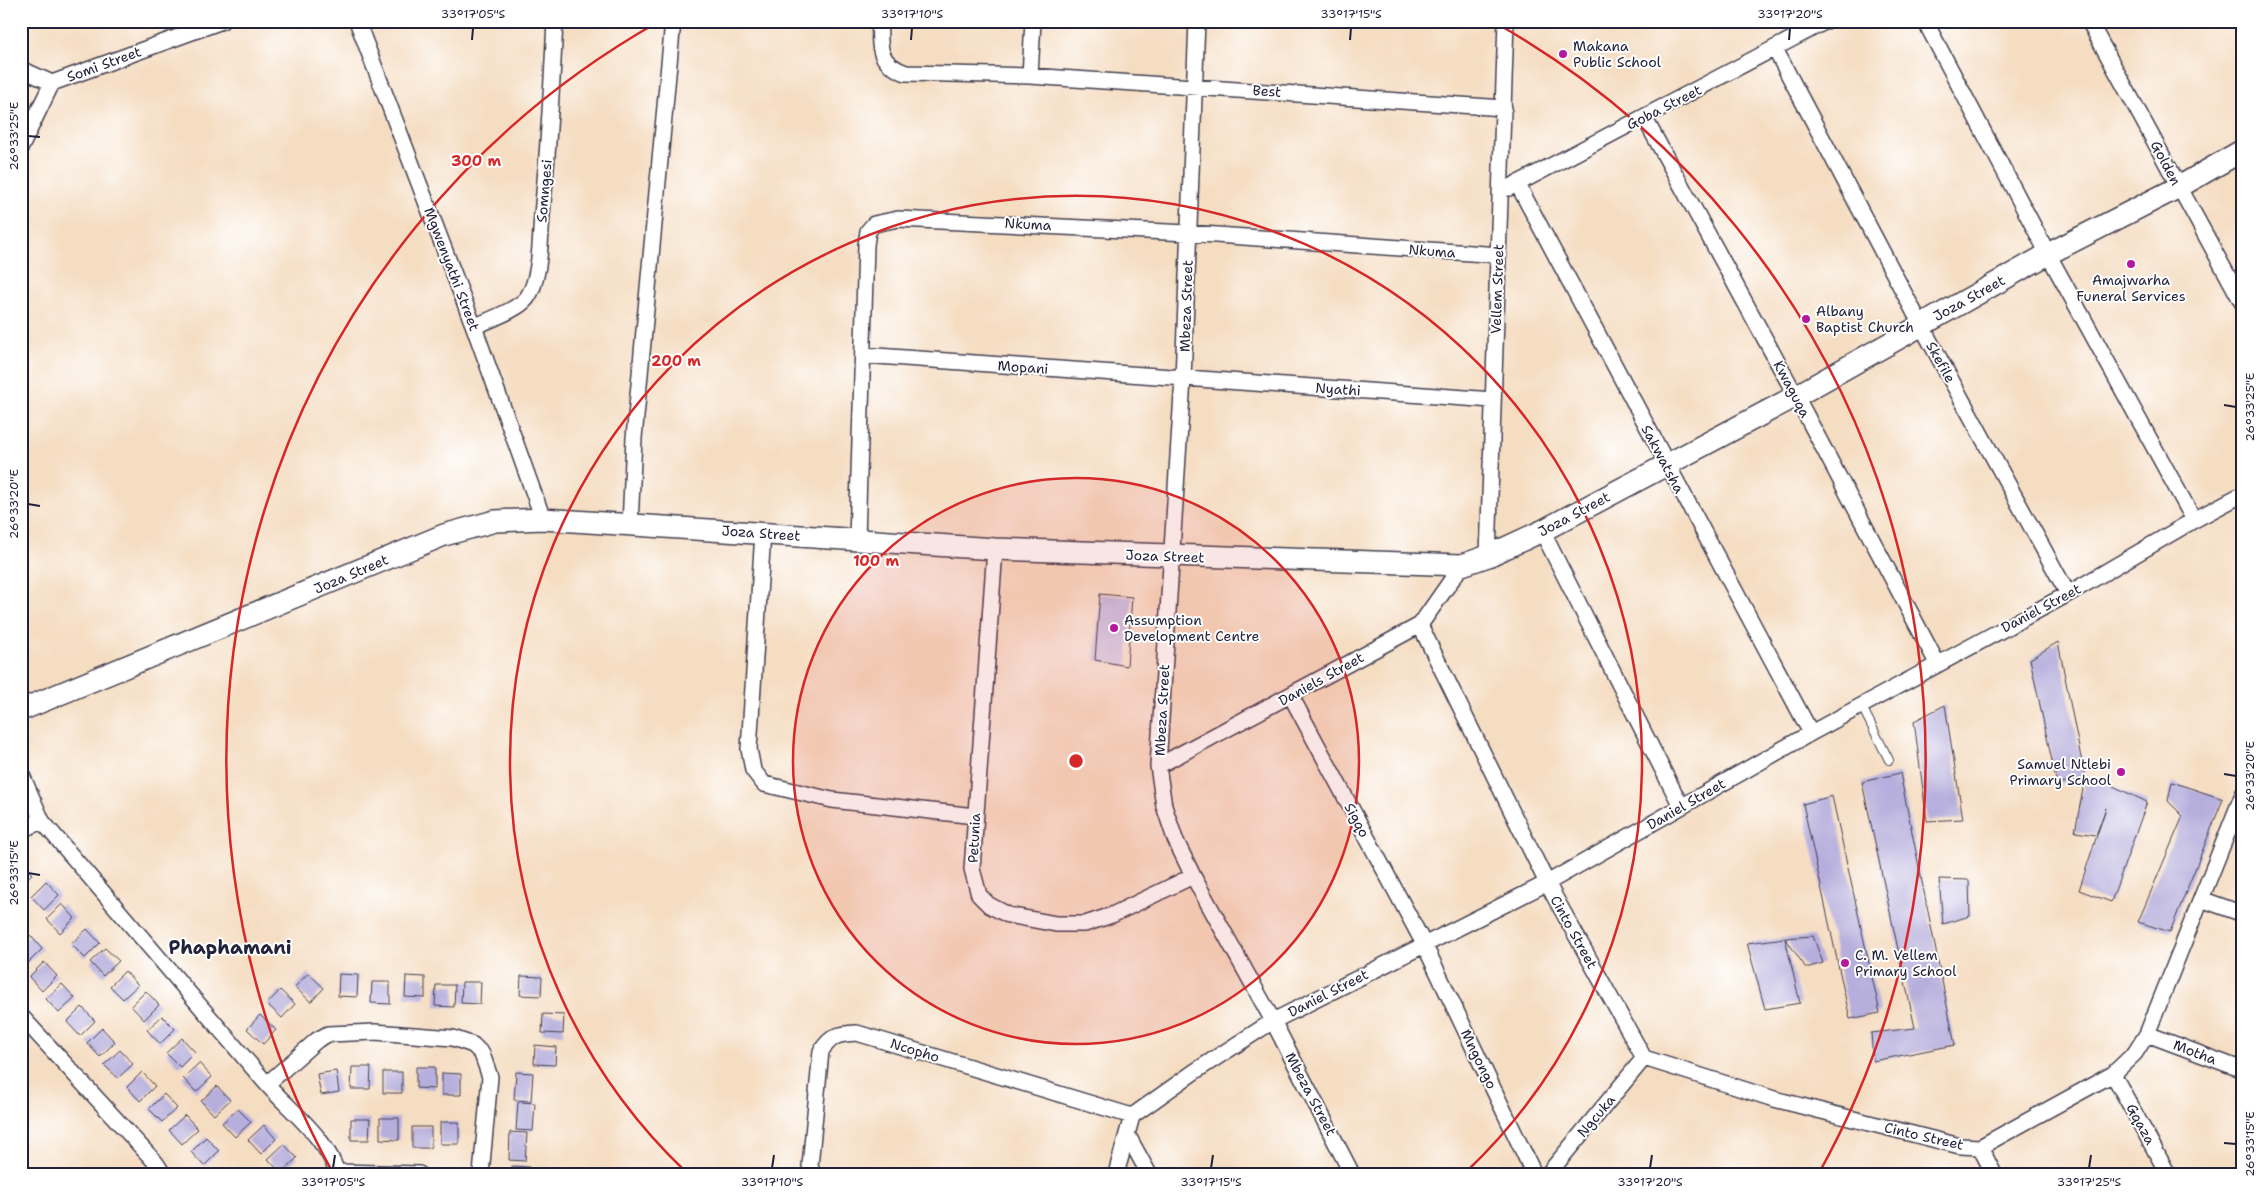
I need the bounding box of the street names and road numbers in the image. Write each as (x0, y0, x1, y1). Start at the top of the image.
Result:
street label: Somi Street (64, 42, 144, 86)
street label: Goba Street (1623, 80, 1705, 134)
street label: Best (1252, 81, 1282, 101)
street label: Golden (2147, 138, 2185, 189)
street label: Somngesi (532, 159, 556, 223)
street label: Mgwenyathi Street (420, 205, 484, 333)
street label: Nkuma (1004, 214, 1052, 234)
street label: Nkuma (1408, 240, 1456, 262)
street label: Vellem Street (1486, 244, 1508, 334)
street label: Mbeza Street (1175, 260, 1197, 352)
street label: Joza Street (1930, 271, 2008, 325)
street label: Skefile (1922, 338, 1960, 386)
street label: Mopani (997, 356, 1049, 378)
street label: Kwaguqa (1769, 357, 1815, 421)
street label: Nyathi (1315, 378, 1361, 400)
street label: Sakwatsha (1638, 422, 1689, 496)
street label: Joza Street (1535, 487, 1613, 541)
street label: Joza Street (721, 521, 801, 545)
street label: Joza Street (1125, 546, 1205, 566)
street label: Joza Street (311, 550, 391, 598)
street label: Daniel Street (1998, 579, 2084, 637)
street label: Daniels Street (1275, 648, 1367, 710)
street label: Mbeza Street (1151, 664, 1173, 756)
street label: Daniel Street (1643, 774, 1729, 834)
street label: Sigqo (1340, 800, 1374, 840)
street label: Petunia (964, 812, 984, 863)
street label: Cinto Street (1547, 892, 1601, 972)
street label: Daniel Street (1285, 965, 1371, 1021)
street label: Mngongo (1457, 1026, 1501, 1092)
street label: Ncopho (888, 1034, 942, 1066)
street label: Motha (2171, 1036, 2219, 1069)
street label: Mbeza Street (1281, 1049, 1341, 1139)
street label: Ngcuka (1573, 1091, 1619, 1141)
street label: Gqaza (2122, 1100, 2160, 1148)
street label: Cinto Street (1883, 1118, 1965, 1154)

